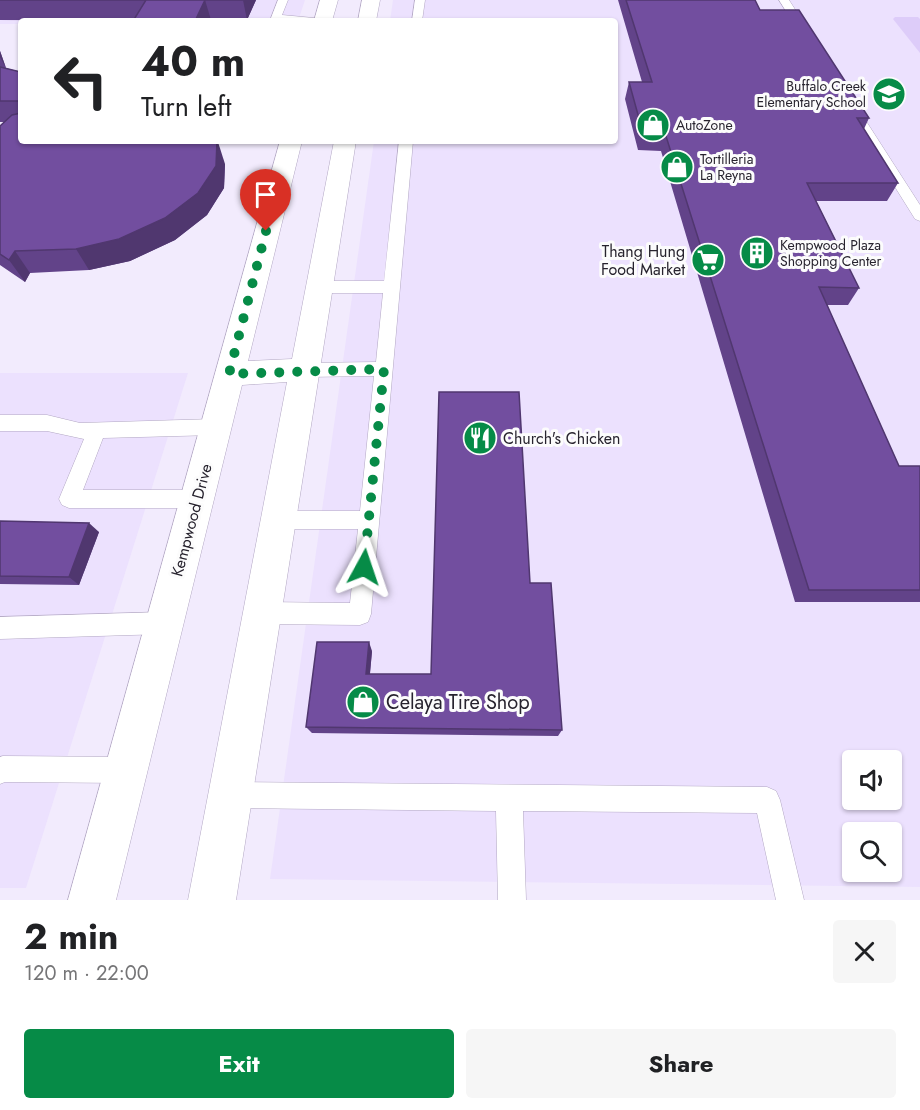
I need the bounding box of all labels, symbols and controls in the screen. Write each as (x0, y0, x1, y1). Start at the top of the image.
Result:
text: 40 m (141, 31, 245, 92)
icon: left (42, 42, 120, 120)
place label: Buffalo Creek Elementary School (756, 76, 867, 112)
school or university icon: Buffalo Creek Elementary School (871, 76, 907, 112)
text: Turn left (141, 87, 231, 126)
shop icon: AutoZone (635, 107, 671, 143)
place label: AutoZone (676, 115, 733, 135)
shop icon: Tortilleria La Reyna (659, 149, 695, 185)
place label: Tortilleria La Reyna (700, 149, 753, 185)
pin (240, 169, 291, 231)
icon: arrive (249, 178, 282, 211)
building icon: Kempwood Plaza Shopping Center (739, 235, 775, 271)
place label: Kempwood Plaza Shopping Center (780, 235, 882, 271)
place label: Thang Hung Food Market (601, 240, 685, 281)
supermarket icon: Thang Hung Food Market (690, 242, 726, 278)
restaurant icon: Church's Chicken (462, 420, 498, 456)
place label: Church's Chicken (503, 427, 620, 450)
street label: Kempwood Drive (165, 461, 218, 579)
position arrow (332, 535, 396, 599)
shop icon: Celaya Tire Shop (345, 684, 381, 720)
place label: Celaya Tire Shop (386, 688, 530, 717)
map controls (842, 750, 902, 882)
button: sound (842, 750, 902, 810)
button: search (842, 822, 902, 882)
text: 2 min (24, 910, 119, 962)
button: close (833, 920, 896, 983)
text: 120 m · 22:00 (24, 959, 149, 988)
button: Exit (24, 1029, 454, 1098)
button: Share (466, 1029, 896, 1098)

